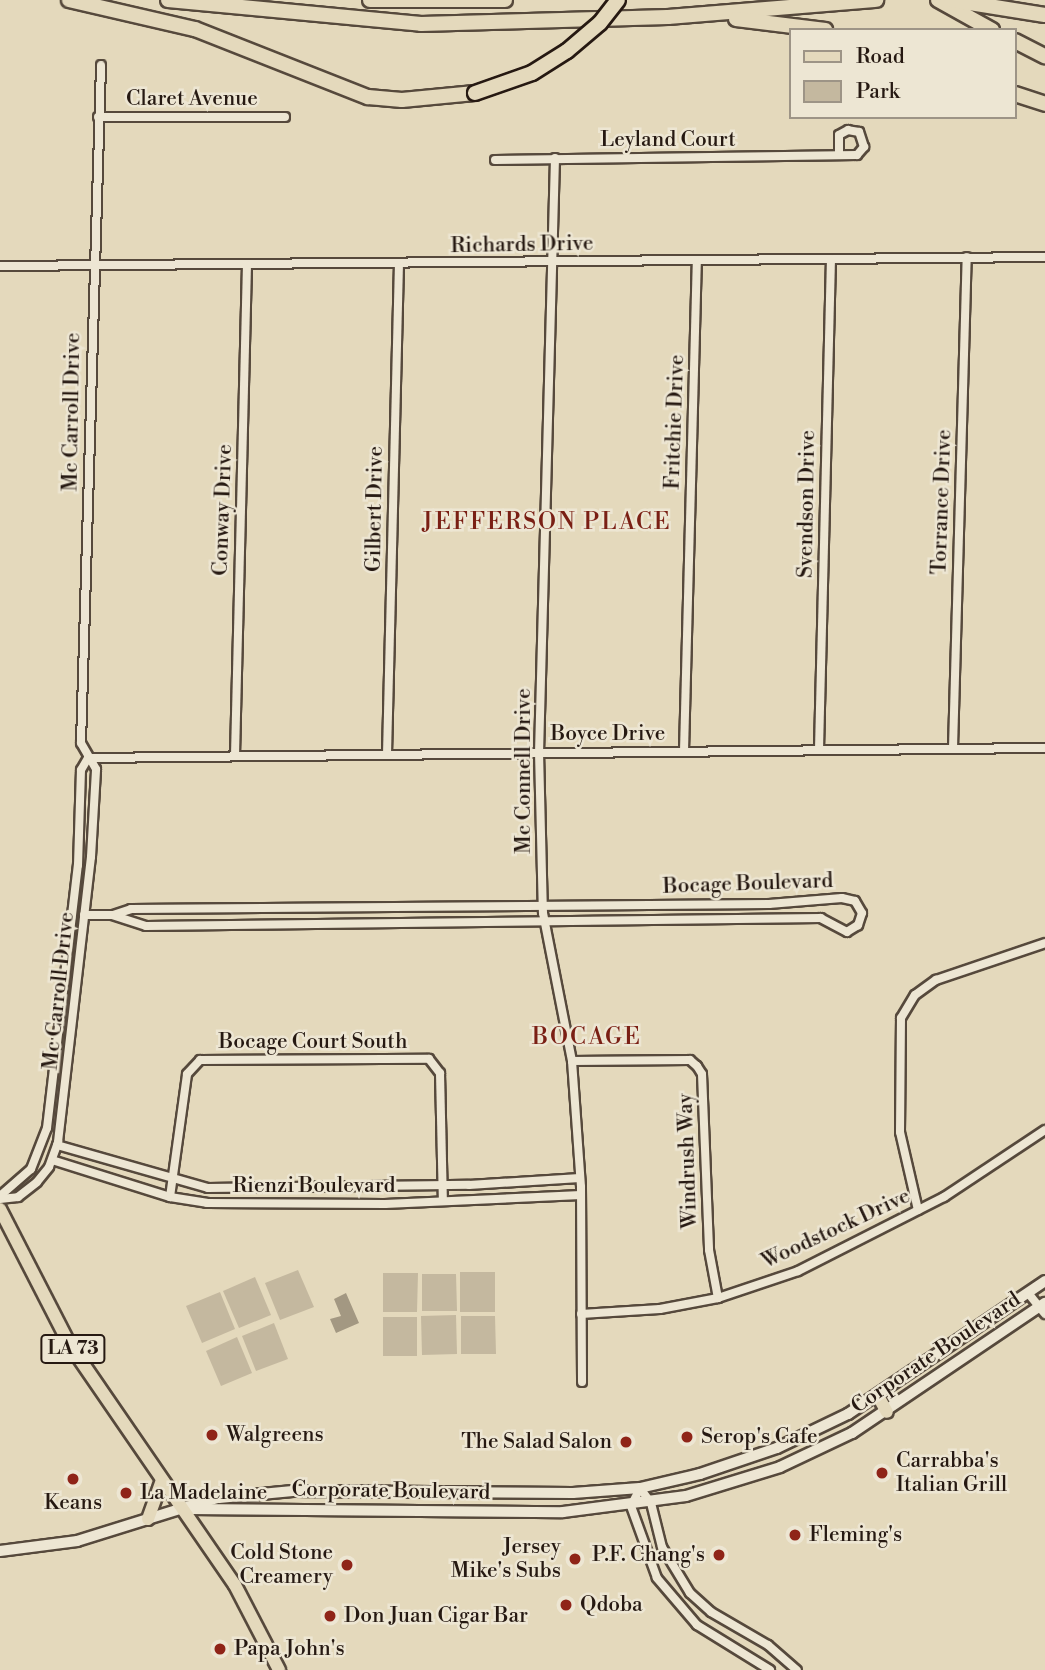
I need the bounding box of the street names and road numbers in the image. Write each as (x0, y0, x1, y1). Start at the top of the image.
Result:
street label: Claret Avenue (126, 86, 258, 112)
street label: Leyland Court (600, 127, 736, 153)
street label: Richards Drive (450, 231, 594, 259)
street label: Mc Carroll Drive (58, 332, 86, 492)
street label: Fritchie Drive (660, 354, 690, 490)
street label: Torrance Drive (927, 429, 957, 575)
street label: Svendson Drive (793, 430, 821, 578)
street label: Conway Drive (208, 444, 238, 576)
street label: Gilbert Drive (361, 446, 389, 572)
street label: Mc Connell Drive (511, 688, 537, 854)
street label: Boyce Drive (551, 721, 665, 747)
street label: Bocage Boulevard (662, 868, 834, 900)
street label: Mc Carroll Drive (38, 911, 80, 1071)
street label: Bocage Court South (219, 1029, 407, 1055)
street label: Windrush Way (673, 1093, 703, 1229)
street label: Rienzi Boulevard (232, 1173, 396, 1199)
street label: Woodstock Drive (758, 1184, 914, 1274)
street label: Corporate Boulevard (847, 1287, 1025, 1419)
road number: LA 73 (40, 1334, 106, 1364)
street label: Corporate Boulevard (291, 1477, 491, 1505)

